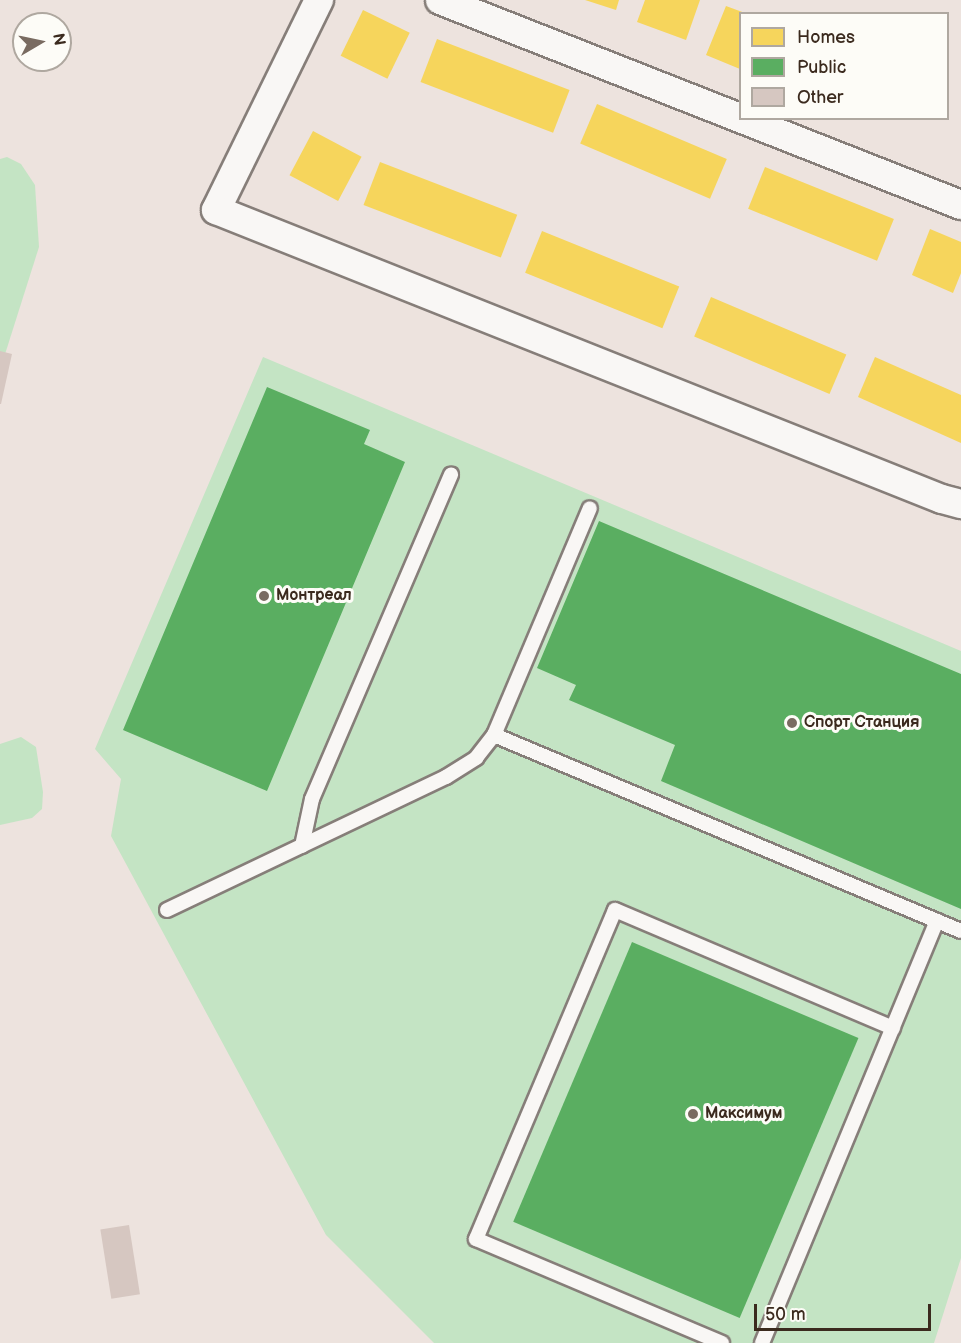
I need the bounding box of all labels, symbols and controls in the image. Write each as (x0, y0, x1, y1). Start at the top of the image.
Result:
north arrow (12, 12, 72, 72)
legend (739, 12, 949, 120)
text: Homes (797, 27, 855, 48)
text: N (48, 32, 69, 47)
text: Public (797, 57, 846, 78)
text: Other (797, 87, 843, 108)
place label: Монтреал (276, 586, 352, 606)
marker: Монтреал (257, 589, 271, 603)
place label: Спорт Станция (804, 713, 919, 733)
marker: Спорт Станция (785, 716, 799, 730)
place label: Максимум (705, 1104, 783, 1124)
marker: Максимум (686, 1107, 700, 1121)
scale bar (757, 1292, 934, 1330)
text: 50 m (765, 1304, 806, 1325)

